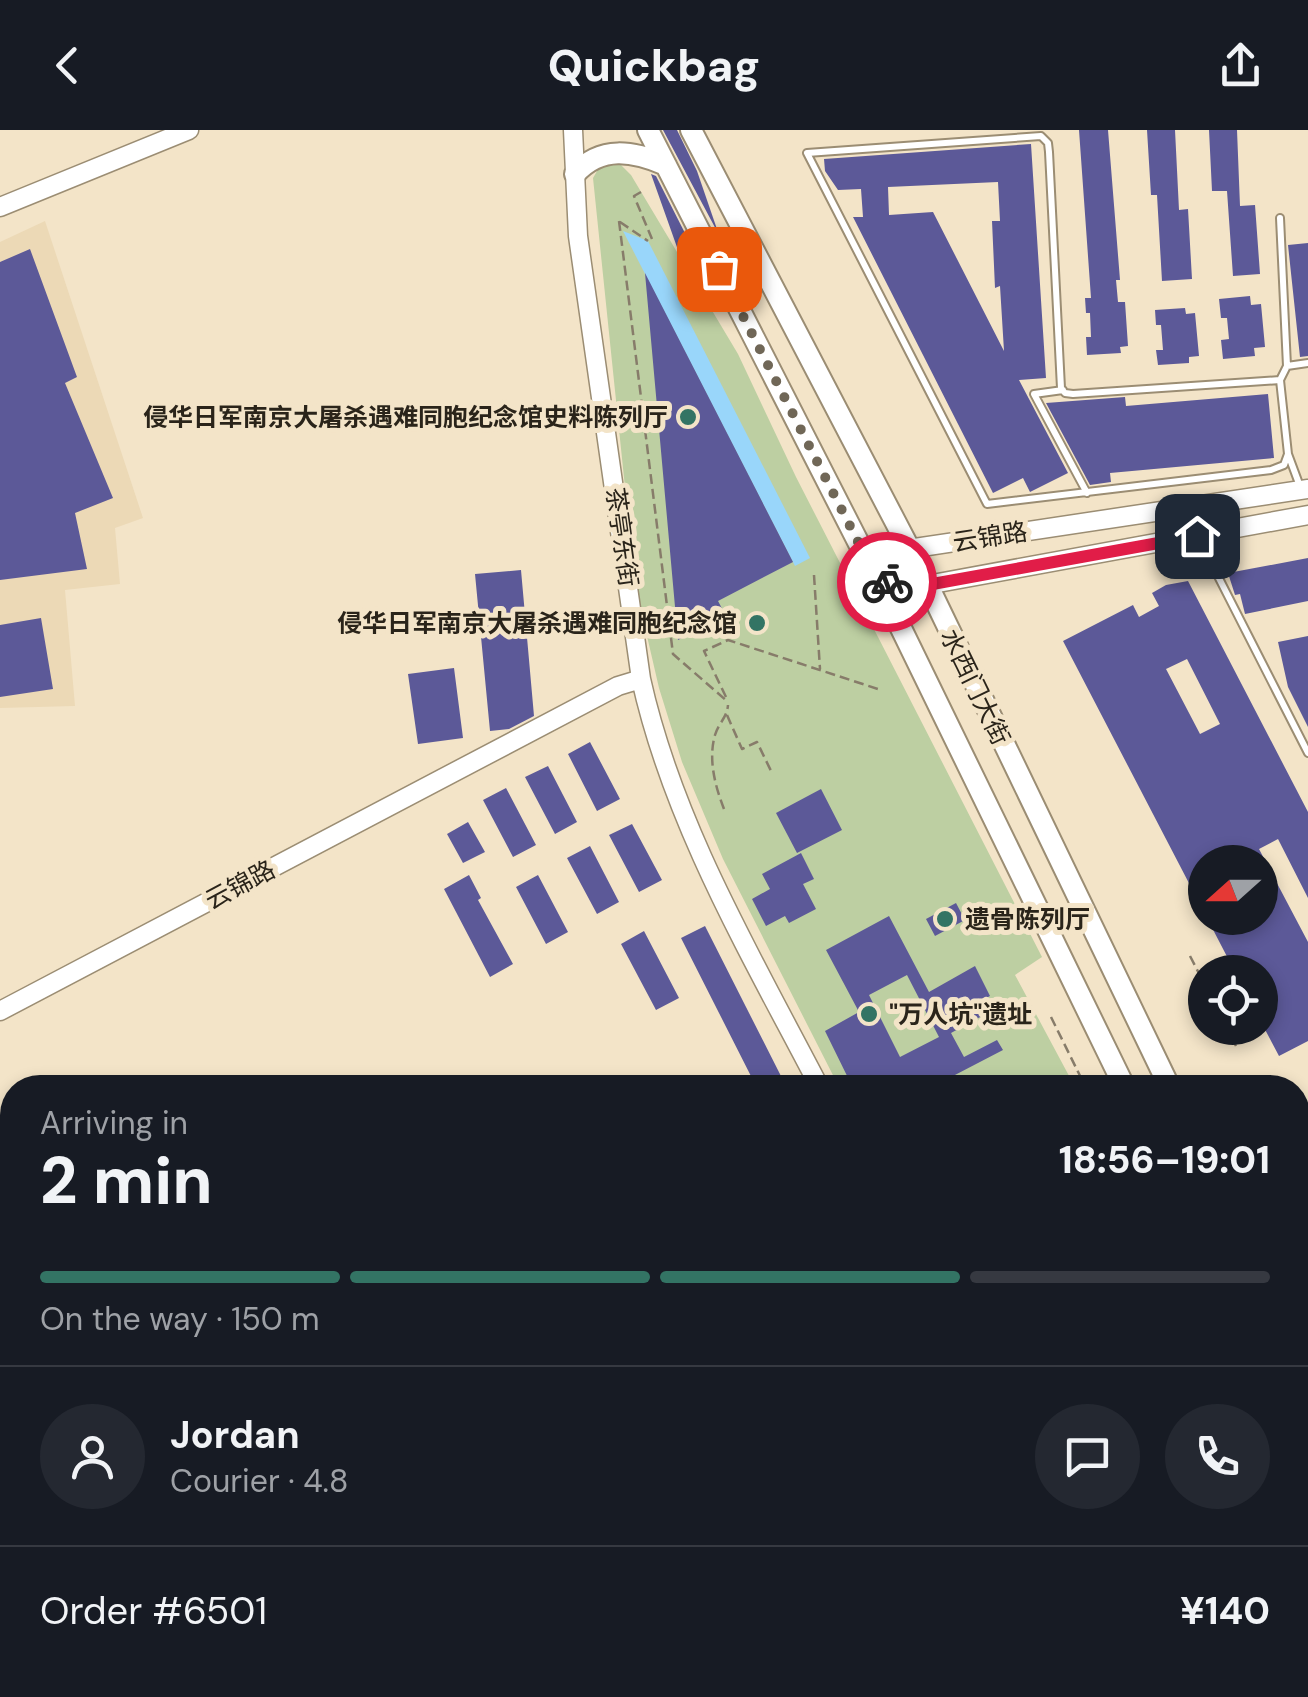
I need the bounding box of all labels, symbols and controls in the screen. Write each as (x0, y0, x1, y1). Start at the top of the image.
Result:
text: Quickbag (548, 36, 760, 95)
icon: back (40, 38, 95, 93)
icon: share (1213, 38, 1268, 93)
pin (677, 227, 762, 312)
icon: bag (692, 242, 747, 297)
place label: 侵华日军南京大屠杀遇难同胞纪念馆史料陈列厅 (143, 401, 668, 434)
marker: 侵华日军南京大屠杀遇难同胞纪念馆史料陈列厅 (677, 406, 699, 428)
street label: 茶亭东街 (599, 485, 645, 589)
pin (1155, 494, 1240, 579)
icon: home (1170, 509, 1225, 564)
street label: 云锦路 (950, 515, 1030, 559)
courier (837, 532, 937, 632)
icon: bike (860, 555, 915, 610)
place label: 侵华日军南京大屠杀遇难同胞纪念馆 (337, 607, 737, 640)
marker: 侵华日军南京大屠杀遇难同胞纪念馆 (746, 612, 768, 634)
street label: 水西门大街 (933, 624, 1017, 750)
north arrow (1188, 845, 1278, 935)
map controls (1188, 845, 1278, 1045)
street label: 云锦路 (199, 853, 281, 917)
place label: 遗骨陈列厅 (965, 903, 1090, 936)
marker: 遗骨陈列厅 (934, 908, 956, 930)
button: locate (1188, 955, 1278, 1045)
place label: "万人坑"遗址 (889, 998, 1032, 1031)
marker: "万人坑"遗址 (858, 1003, 880, 1025)
text: Arriving in (40, 1102, 188, 1144)
text: 18:56–19:01 (1059, 1135, 1270, 1185)
text: 2 min (40, 1139, 213, 1223)
text: On the way · 150 m (40, 1298, 320, 1340)
button: person (40, 1404, 145, 1509)
button: chat (1035, 1404, 1140, 1509)
button: phone (1165, 1404, 1270, 1509)
text: Jordan (170, 1410, 300, 1460)
text: Courier · 4.8 (170, 1460, 348, 1502)
text: Order #6501 (40, 1586, 267, 1636)
text: ¥140 (1180, 1586, 1270, 1636)

